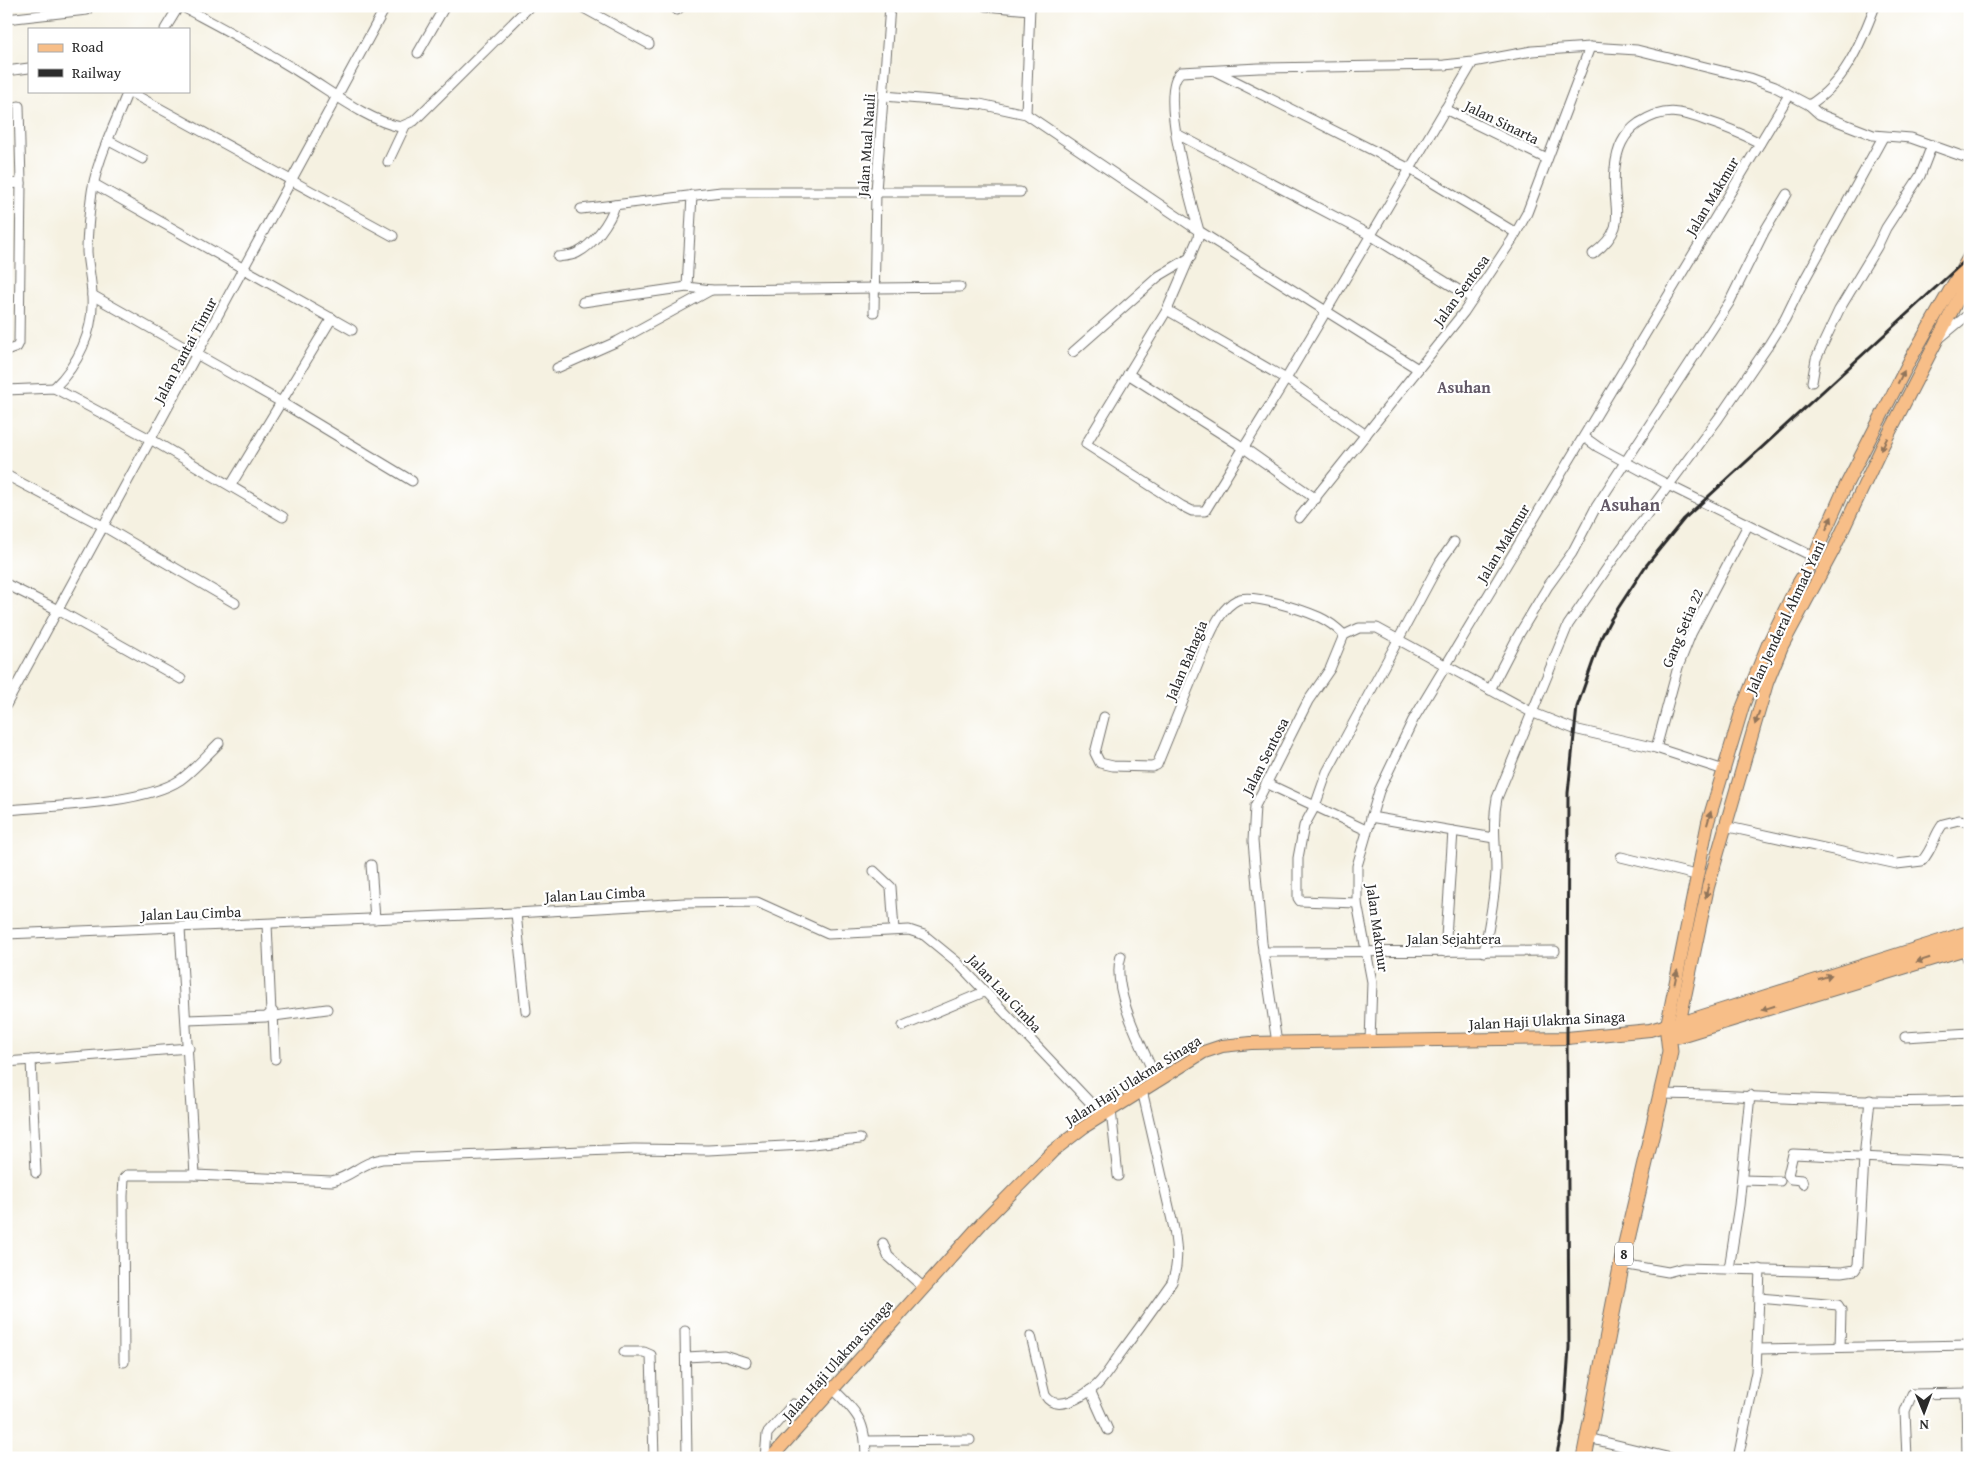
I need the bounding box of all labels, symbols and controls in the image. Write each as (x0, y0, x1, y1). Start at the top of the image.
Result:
legend (28, 28, 190, 92)
text: Road (72, 36, 103, 57)
text: Railway (72, 62, 122, 83)
street label: Jalan Mual Nauli (852, 93, 880, 199)
street label: Jalan Sinarta (1459, 94, 1543, 149)
street label: Jalan Makmur (1679, 153, 1744, 241)
street label: Jalan Sentosa (1427, 250, 1494, 332)
street label: Jalan Pantai Timur (147, 293, 222, 409)
one-way arrow (1897, 370, 1905, 384)
district label: Asuhan (1437, 375, 1491, 399)
one-way arrow (1880, 437, 1888, 452)
district label: Asuhan (1600, 491, 1660, 518)
street label: Jalan Makmur (1470, 500, 1535, 588)
one-way arrow (1825, 516, 1833, 530)
street label: Jalan Jenderal Ahmad Yani (1739, 537, 1830, 699)
street label: Gang Setia 22 (1656, 585, 1708, 671)
street label: Jalan Bahagia (1159, 617, 1212, 705)
one-way arrow (1753, 711, 1761, 726)
street label: Jalan Sentosa (1236, 714, 1293, 800)
one-way arrow (1706, 811, 1714, 826)
street label: Jalan Lau Cimba (542, 881, 646, 907)
street label: Jalan Makmur (1361, 881, 1395, 973)
one-way arrow (1703, 884, 1711, 899)
street label: Jalan Lau Cimba (139, 901, 241, 925)
street label: Jalan Sejahtera (1405, 928, 1501, 949)
street label: Jalan Lau Cimba (962, 948, 1047, 1037)
one-way arrow (1915, 957, 1930, 965)
one-way arrow (1673, 969, 1681, 985)
one-way arrow (1818, 973, 1833, 981)
one-way arrow (1760, 1004, 1775, 1012)
street label: Jalan Haji Ulakma Sinaga (1466, 1005, 1626, 1035)
street label: Jalan Haji Ulakma Sinaga (1059, 1030, 1205, 1131)
road number: 8 (1615, 1242, 1633, 1266)
street label: Jalan Haji Ulakma Sinaga (776, 1295, 897, 1427)
north arrow (1898, 1386, 1948, 1436)
text: N (1919, 1415, 1929, 1435)

